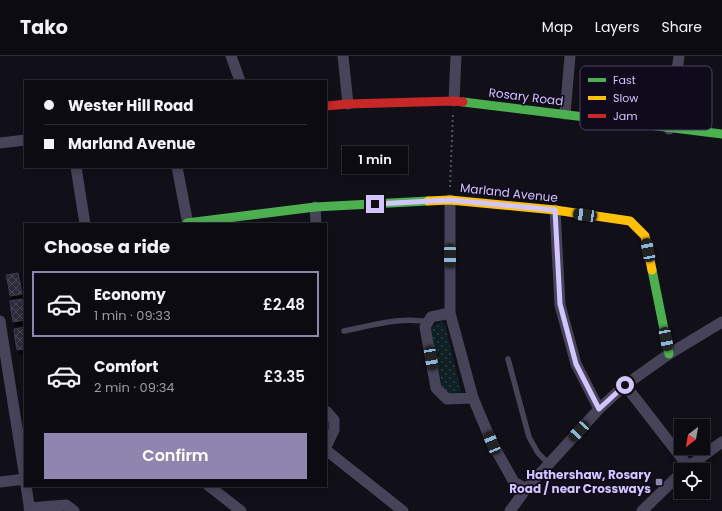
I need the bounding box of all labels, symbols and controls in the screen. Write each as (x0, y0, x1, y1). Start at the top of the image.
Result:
text: Tako (20, 14, 68, 41)
text: Map (542, 17, 573, 37)
text: Layers (595, 17, 639, 37)
text: Share (661, 17, 702, 37)
legend (580, 66, 712, 130)
text: Fast (613, 72, 636, 88)
street label: Rosary Road (488, 83, 564, 110)
text: Slow (613, 90, 638, 106)
text: Wester Hill Road (68, 95, 193, 116)
text: Jam (613, 108, 638, 124)
text: Marland Avenue (68, 133, 196, 154)
callout: 1 min (342, 146, 408, 174)
text: 1 min (358, 150, 392, 169)
street label: Marland Avenue (459, 179, 559, 206)
route end (366, 195, 384, 213)
car (572, 207, 598, 223)
text: Choose a ride (44, 234, 170, 259)
car (640, 237, 656, 263)
car (444, 244, 456, 268)
text: Economy (94, 284, 166, 305)
icon: car (46, 286, 82, 322)
text: £2.48 (263, 294, 305, 315)
text: 1 min · 09:33 (94, 306, 171, 325)
car (658, 326, 674, 352)
car (423, 345, 439, 371)
text: Comfort (94, 356, 158, 377)
icon: car (46, 358, 82, 394)
text: £3.35 (264, 366, 305, 387)
route start (616, 376, 634, 394)
text: 2 min · 09:34 (94, 378, 175, 397)
car (566, 418, 592, 444)
north arrow (674, 419, 710, 455)
map controls (674, 419, 710, 499)
car (482, 430, 502, 456)
button: Confirm (44, 433, 307, 479)
button: locate (674, 463, 710, 499)
place label: Hathershaw, Rosary Road / near Crossways (509, 466, 651, 497)
marker: Hathershaw, Rosary Road / near Crossways (654, 477, 664, 487)

